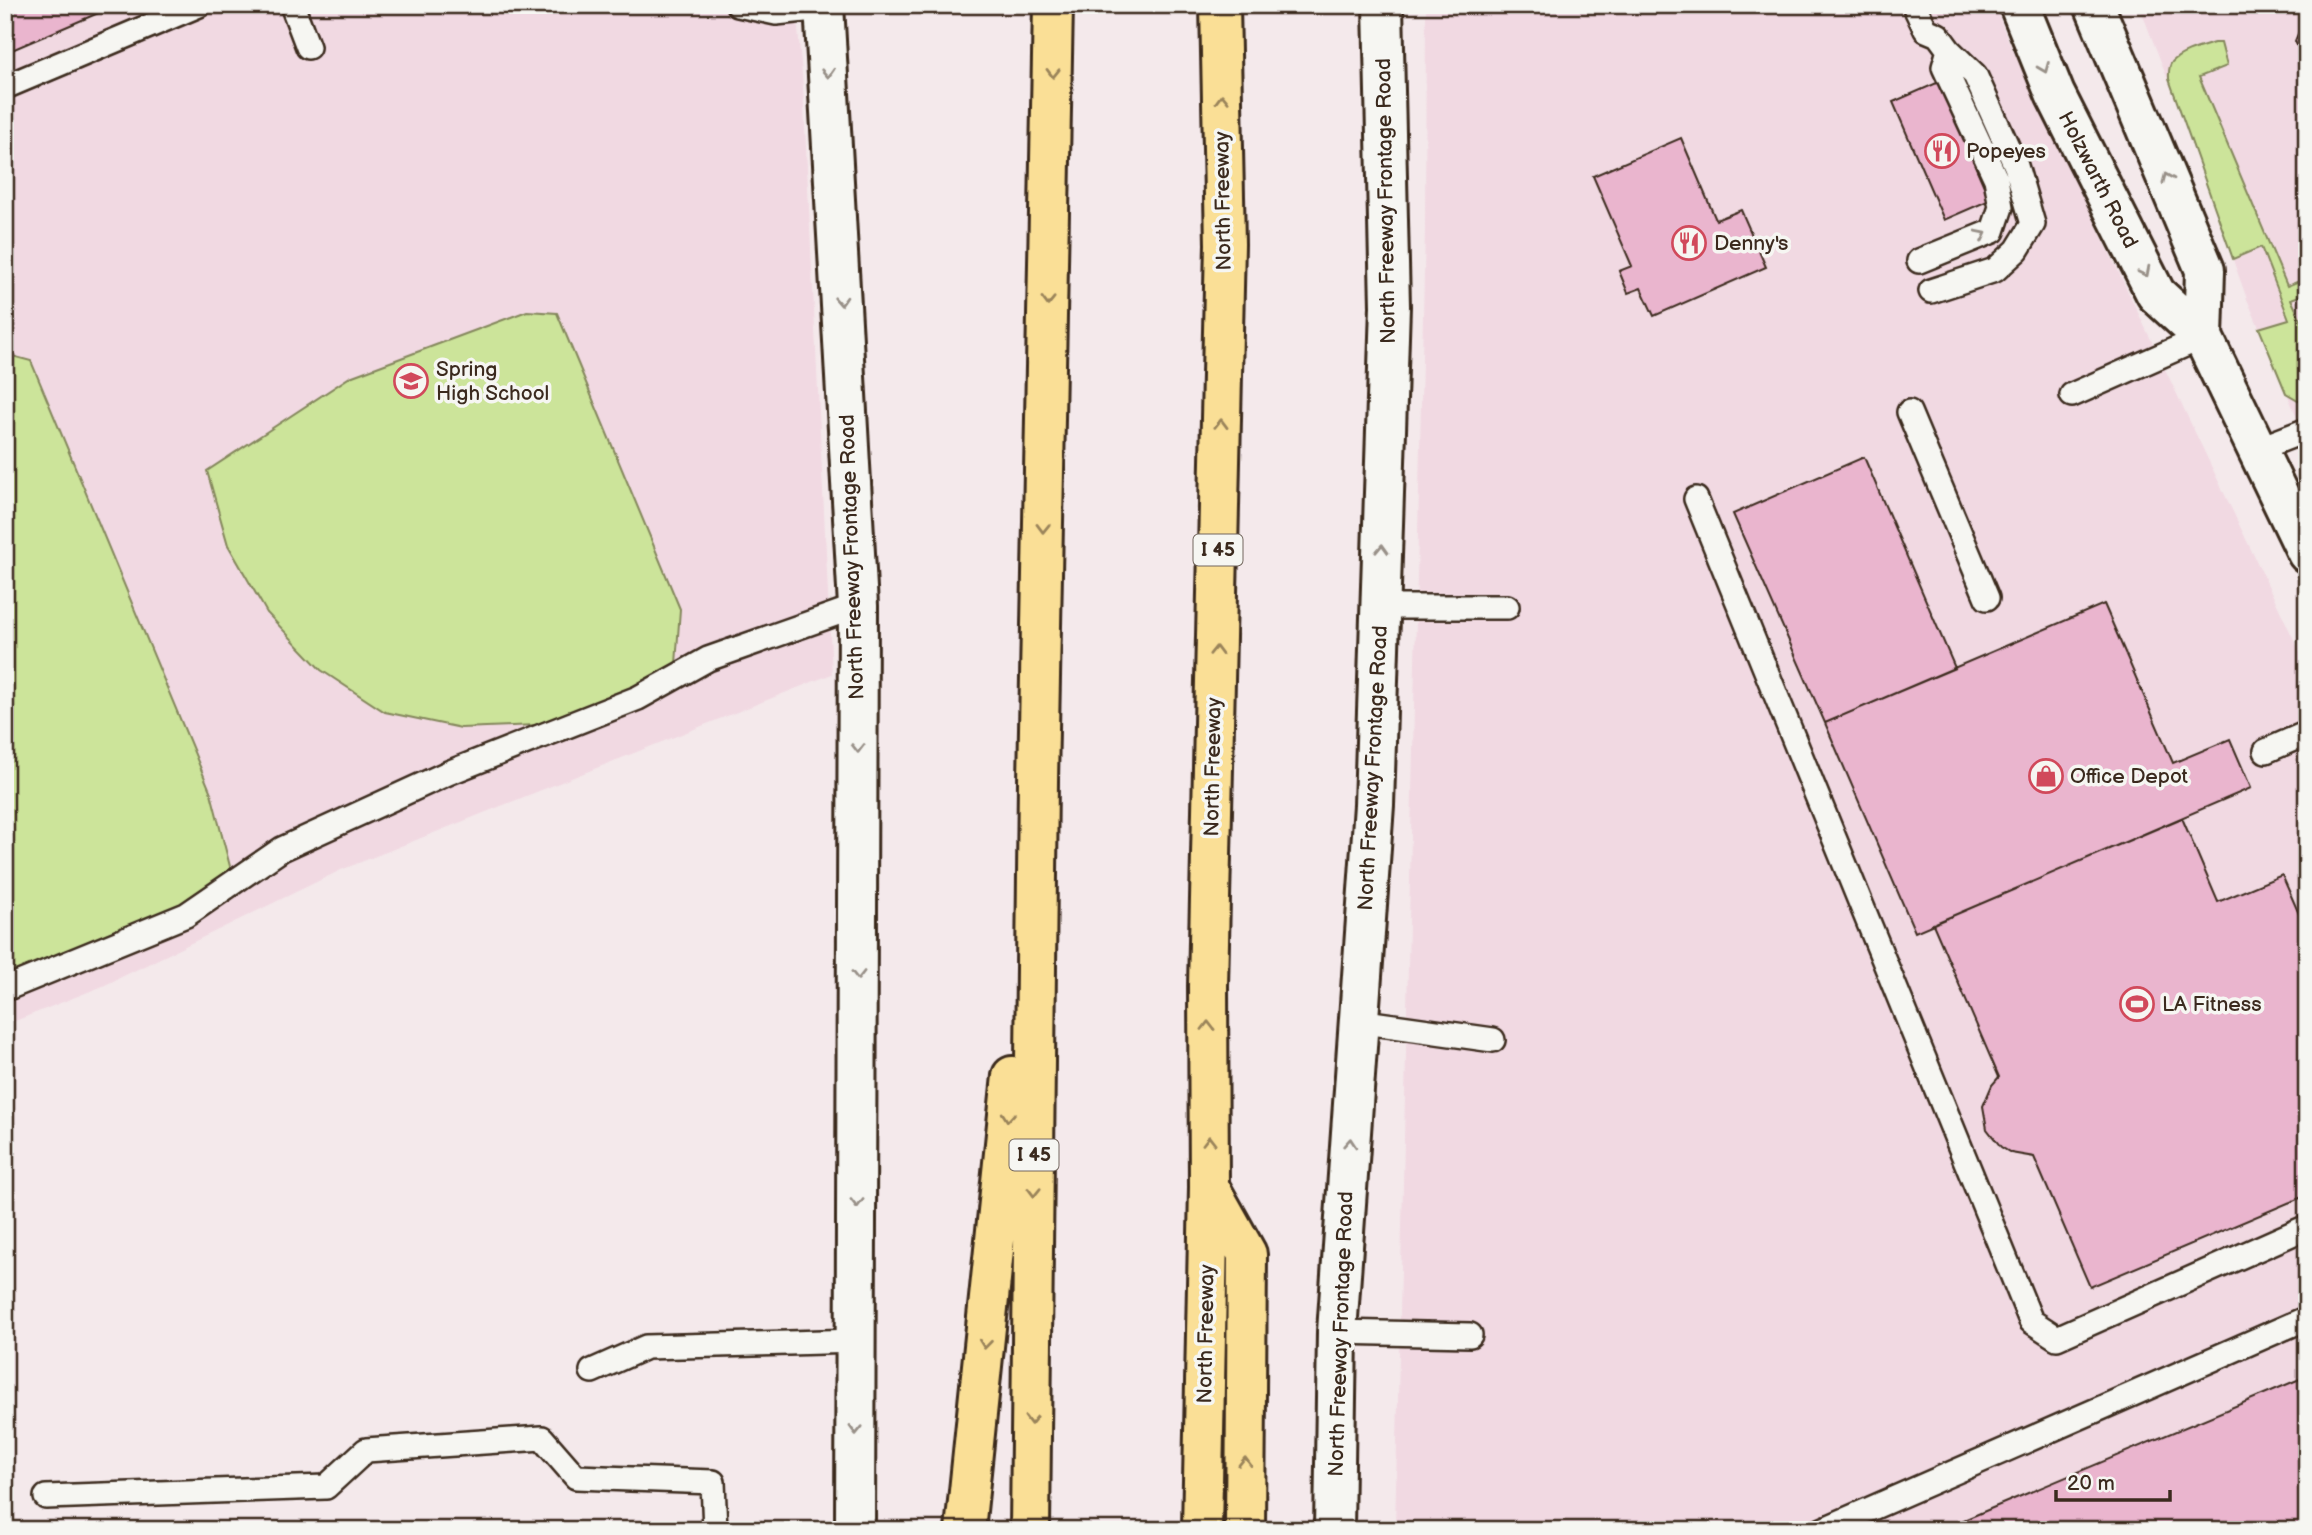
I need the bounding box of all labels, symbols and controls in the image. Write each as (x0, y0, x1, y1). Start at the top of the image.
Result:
street label: North Freeway Frontage Road (1371, 58, 1401, 344)
one-way arrow (2036, 62, 2050, 74)
one-way arrow (820, 68, 835, 79)
one-way arrow (1045, 68, 1060, 79)
one-way arrow (1214, 93, 1230, 103)
street label: Holzwarth Road (2053, 107, 2143, 253)
street label: North Freeway (1209, 131, 1237, 271)
restaurant icon: Popeyes (1923, 132, 1961, 170)
place label: Popeyes (1966, 139, 2046, 164)
one-way arrow (2161, 173, 2175, 185)
restaurant icon: Denny's (1670, 224, 1708, 262)
one-way arrow (1975, 230, 1987, 244)
place label: Denny's (1714, 231, 1788, 256)
one-way arrow (2137, 265, 2151, 277)
one-way arrow (833, 295, 848, 306)
one-way arrow (1040, 296, 1056, 307)
place label: Spring High School (436, 357, 549, 406)
school or university icon: Spring High School (392, 362, 430, 400)
street label: North Freeway Frontage Road (835, 414, 869, 700)
one-way arrow (1213, 418, 1229, 429)
one-way arrow (1036, 523, 1051, 534)
road number: I 45 (1194, 534, 1242, 566)
one-way arrow (1375, 544, 1390, 555)
street label: North Freeway Frontage Road (1353, 625, 1393, 911)
one-way arrow (1208, 646, 1224, 656)
street label: North Freeway (1199, 697, 1227, 837)
one-way arrow (850, 743, 866, 753)
shop icon: Office Depot (2027, 757, 2065, 795)
place label: Office Depot (2070, 764, 2189, 789)
one-way arrow (850, 970, 866, 981)
sports icon: LA Fitness (2118, 985, 2156, 1023)
place label: LA Fitness (2162, 992, 2262, 1017)
one-way arrow (1200, 1020, 1216, 1031)
one-way arrow (1001, 1112, 1016, 1123)
one-way arrow (1201, 1135, 1217, 1146)
one-way arrow (1342, 1138, 1357, 1149)
road number: I 45 (1010, 1140, 1058, 1170)
one-way arrow (1026, 1187, 1041, 1198)
street label: North Freeway Frontage Road (1324, 1191, 1358, 1477)
one-way arrow (849, 1198, 865, 1208)
street label: North Freeway (1192, 1264, 1220, 1404)
one-way arrow (978, 1339, 993, 1350)
one-way arrow (1023, 1415, 1039, 1425)
one-way arrow (848, 1425, 864, 1436)
one-way arrow (1237, 1456, 1253, 1466)
scale bar (2056, 1458, 2170, 1502)
text: 20 m (2067, 1471, 2115, 1496)

